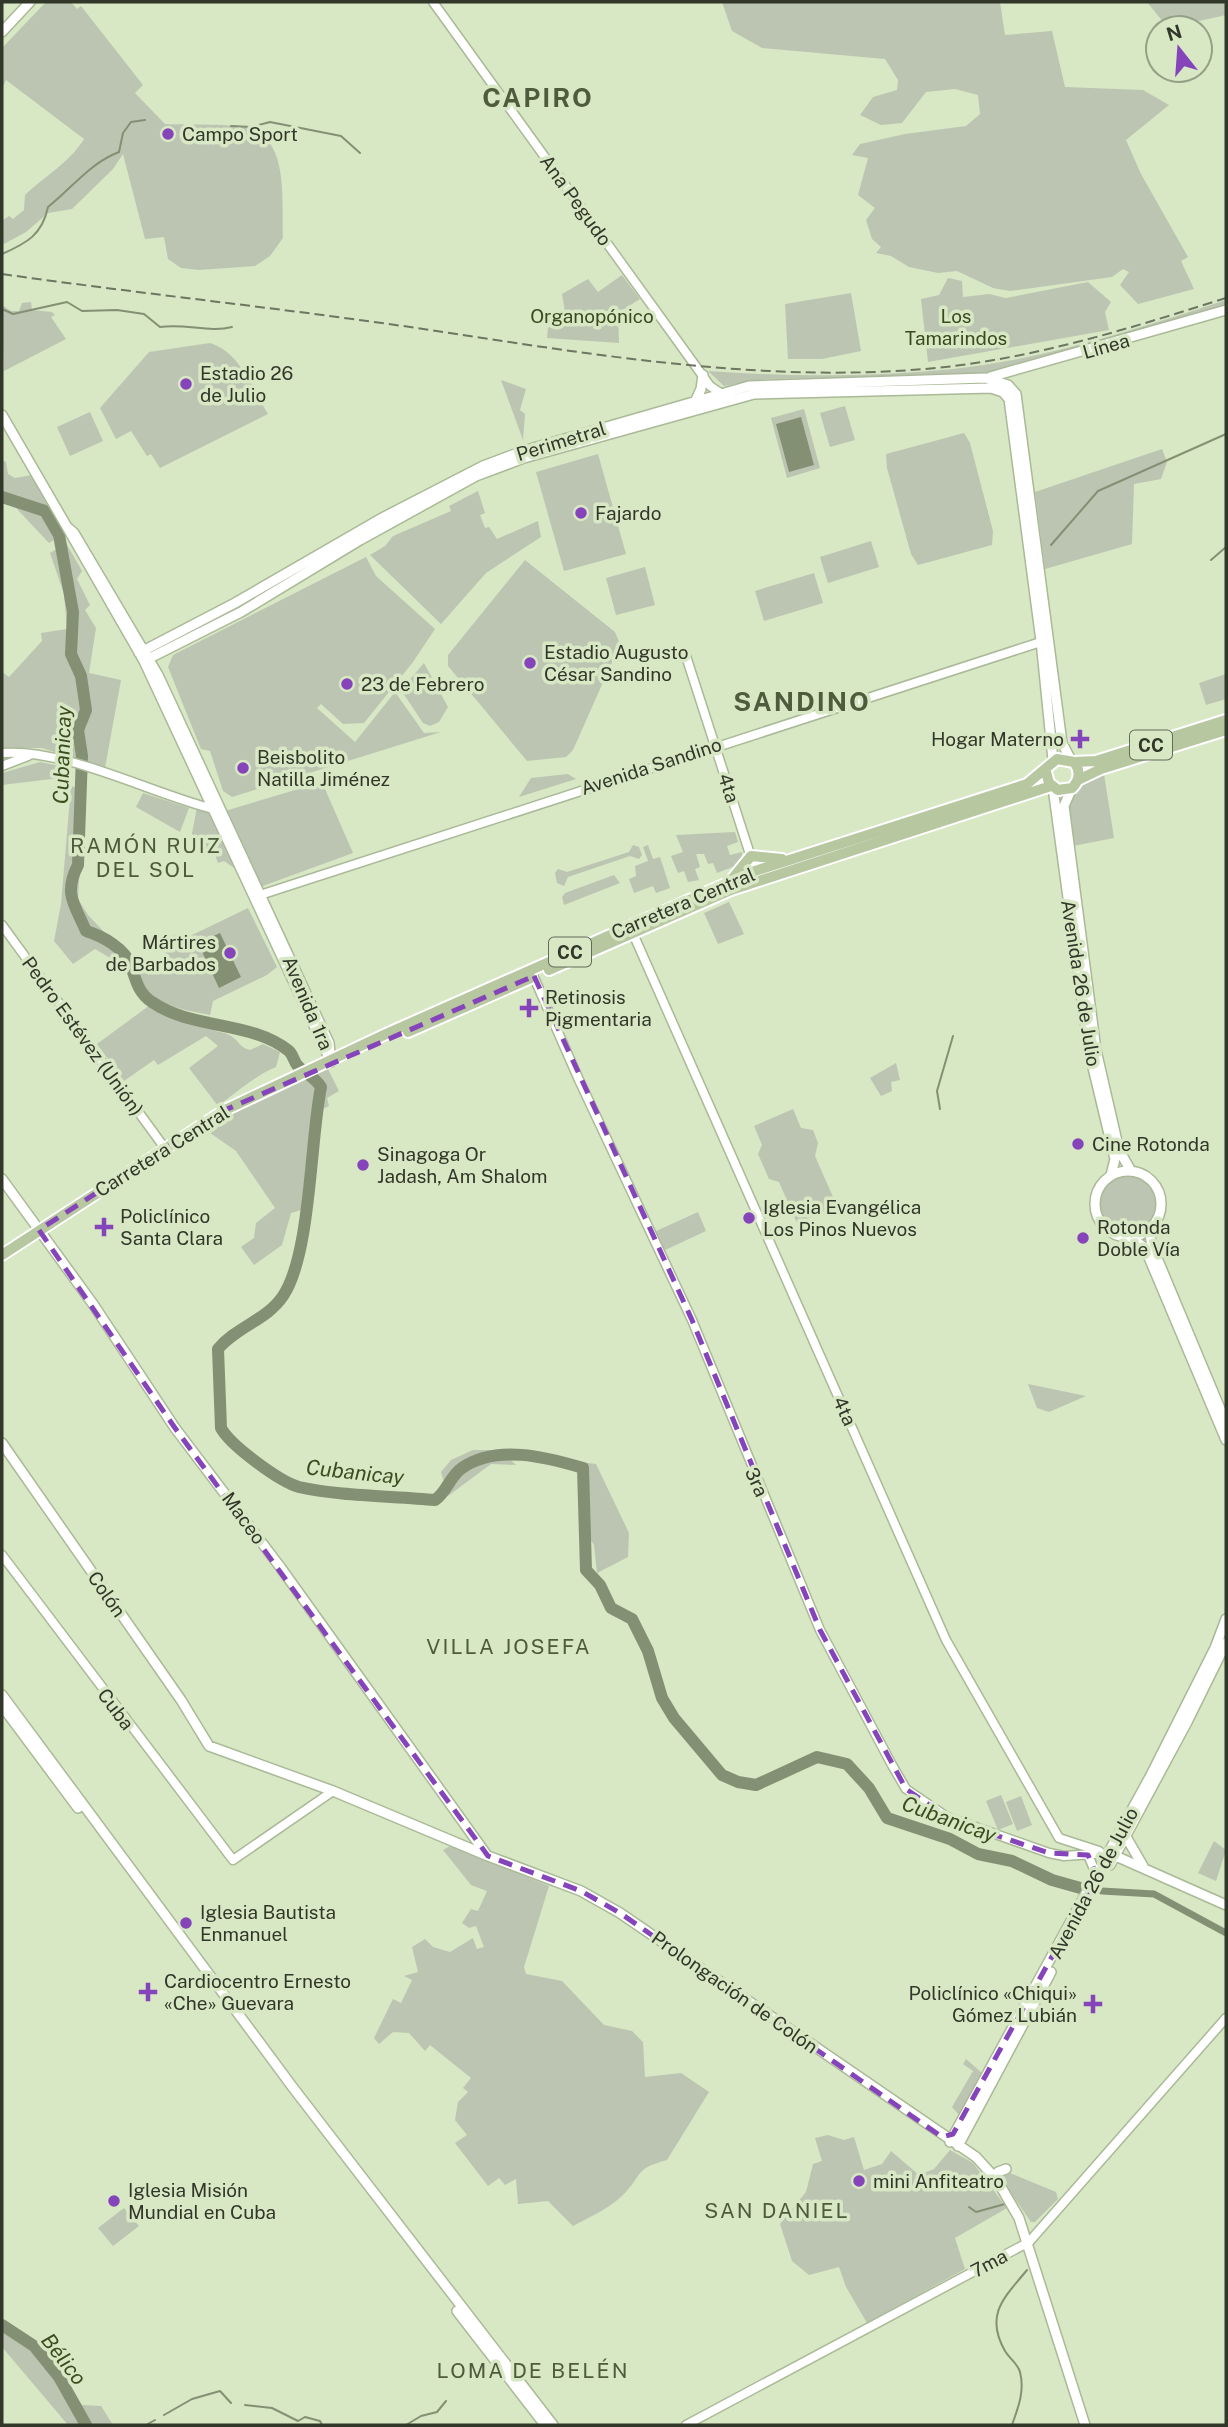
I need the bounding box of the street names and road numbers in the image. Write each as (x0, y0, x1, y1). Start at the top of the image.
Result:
street label: Ana Pegudo (536, 150, 616, 250)
street label: Línea (1080, 329, 1132, 363)
street label: Perimetral (514, 417, 608, 465)
road number: CC (1130, 730, 1172, 760)
street label: Avenida Sandino (578, 733, 724, 799)
street label: 4ta (714, 770, 744, 806)
street label: Carretera Central (608, 863, 758, 943)
street label: Avenida 26 de Julio (1057, 898, 1105, 1068)
road number: CC (549, 937, 591, 967)
street label: Pedro Estévez (Unión) (18, 952, 148, 1120)
street label: Avenida 1ra (278, 953, 338, 1053)
street label: Carretera Central (91, 1101, 233, 1201)
street label: 4ta (829, 1393, 861, 1429)
street label: 3ra (741, 1464, 773, 1500)
street label: Maceo (218, 1488, 270, 1548)
street label: Colón (83, 1567, 131, 1621)
street label: Cuba (93, 1684, 139, 1734)
street label: Avenida 26 de Julio (1044, 1803, 1142, 1963)
street label: Prolongación de Colón (648, 1926, 822, 2058)
street label: 7ma (967, 2244, 1011, 2282)

